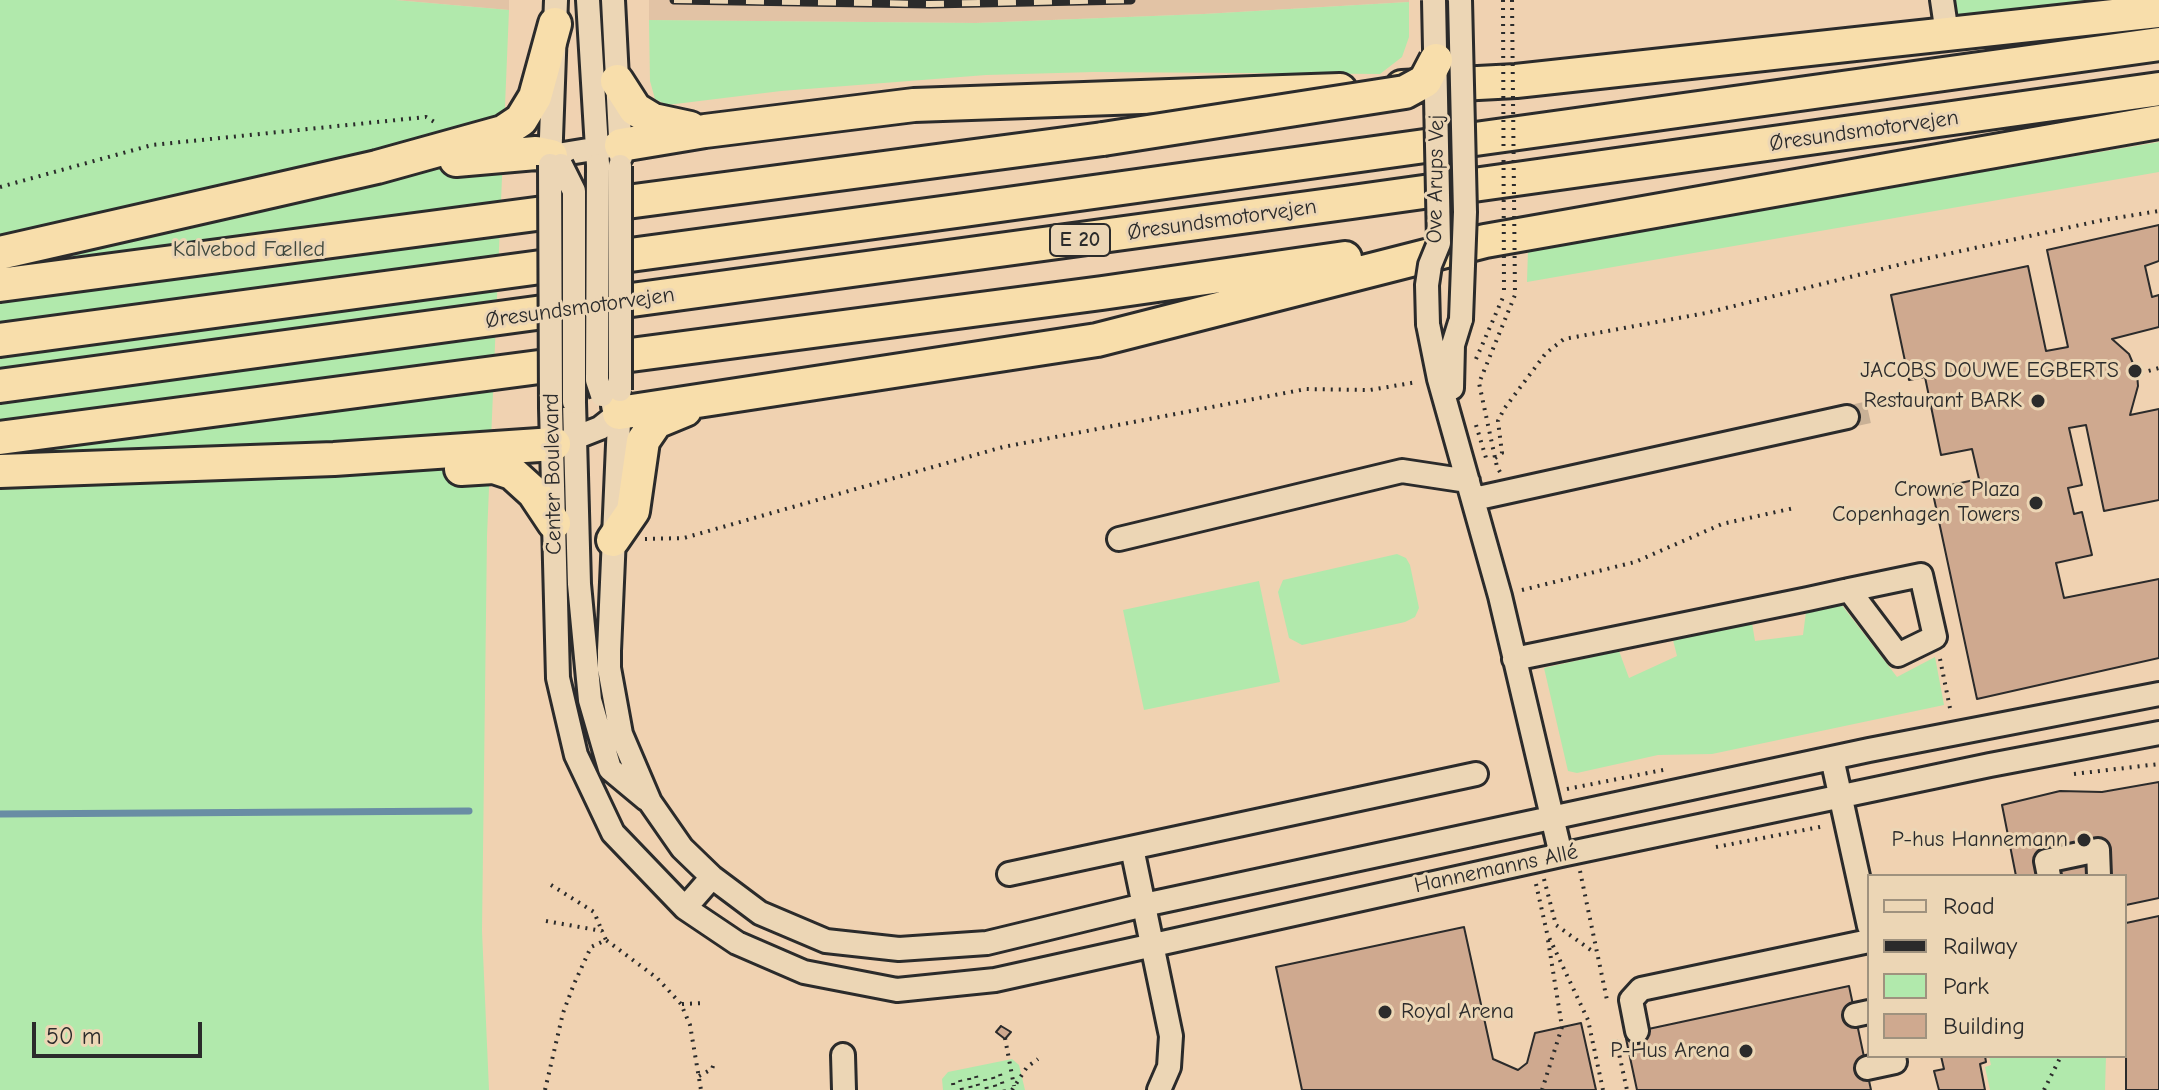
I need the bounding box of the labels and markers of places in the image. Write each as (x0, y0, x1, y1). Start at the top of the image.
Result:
place label: JACOBS DOUWE EGBERTS (1860, 358, 2119, 384)
marker: JACOBS DOUWE EGBERTS (2126, 362, 2144, 380)
place label: Restaurant BARK (1863, 388, 2022, 414)
marker: Restaurant BARK (2029, 392, 2047, 410)
place label: Crowne Plaza Copenhagen Towers (1832, 477, 2020, 528)
marker: Crowne Plaza Copenhagen Towers (2027, 494, 2045, 512)
place label: P-hus Hannemann (1891, 827, 2068, 853)
marker: P-hus Hannemann (2075, 831, 2093, 849)
place label: Royal Arena (1401, 999, 1514, 1025)
marker: Royal Arena (1376, 1003, 1394, 1021)
place label: P-Hus Arena (1610, 1038, 1730, 1064)
marker: P-Hus Arena (1737, 1042, 1755, 1060)

